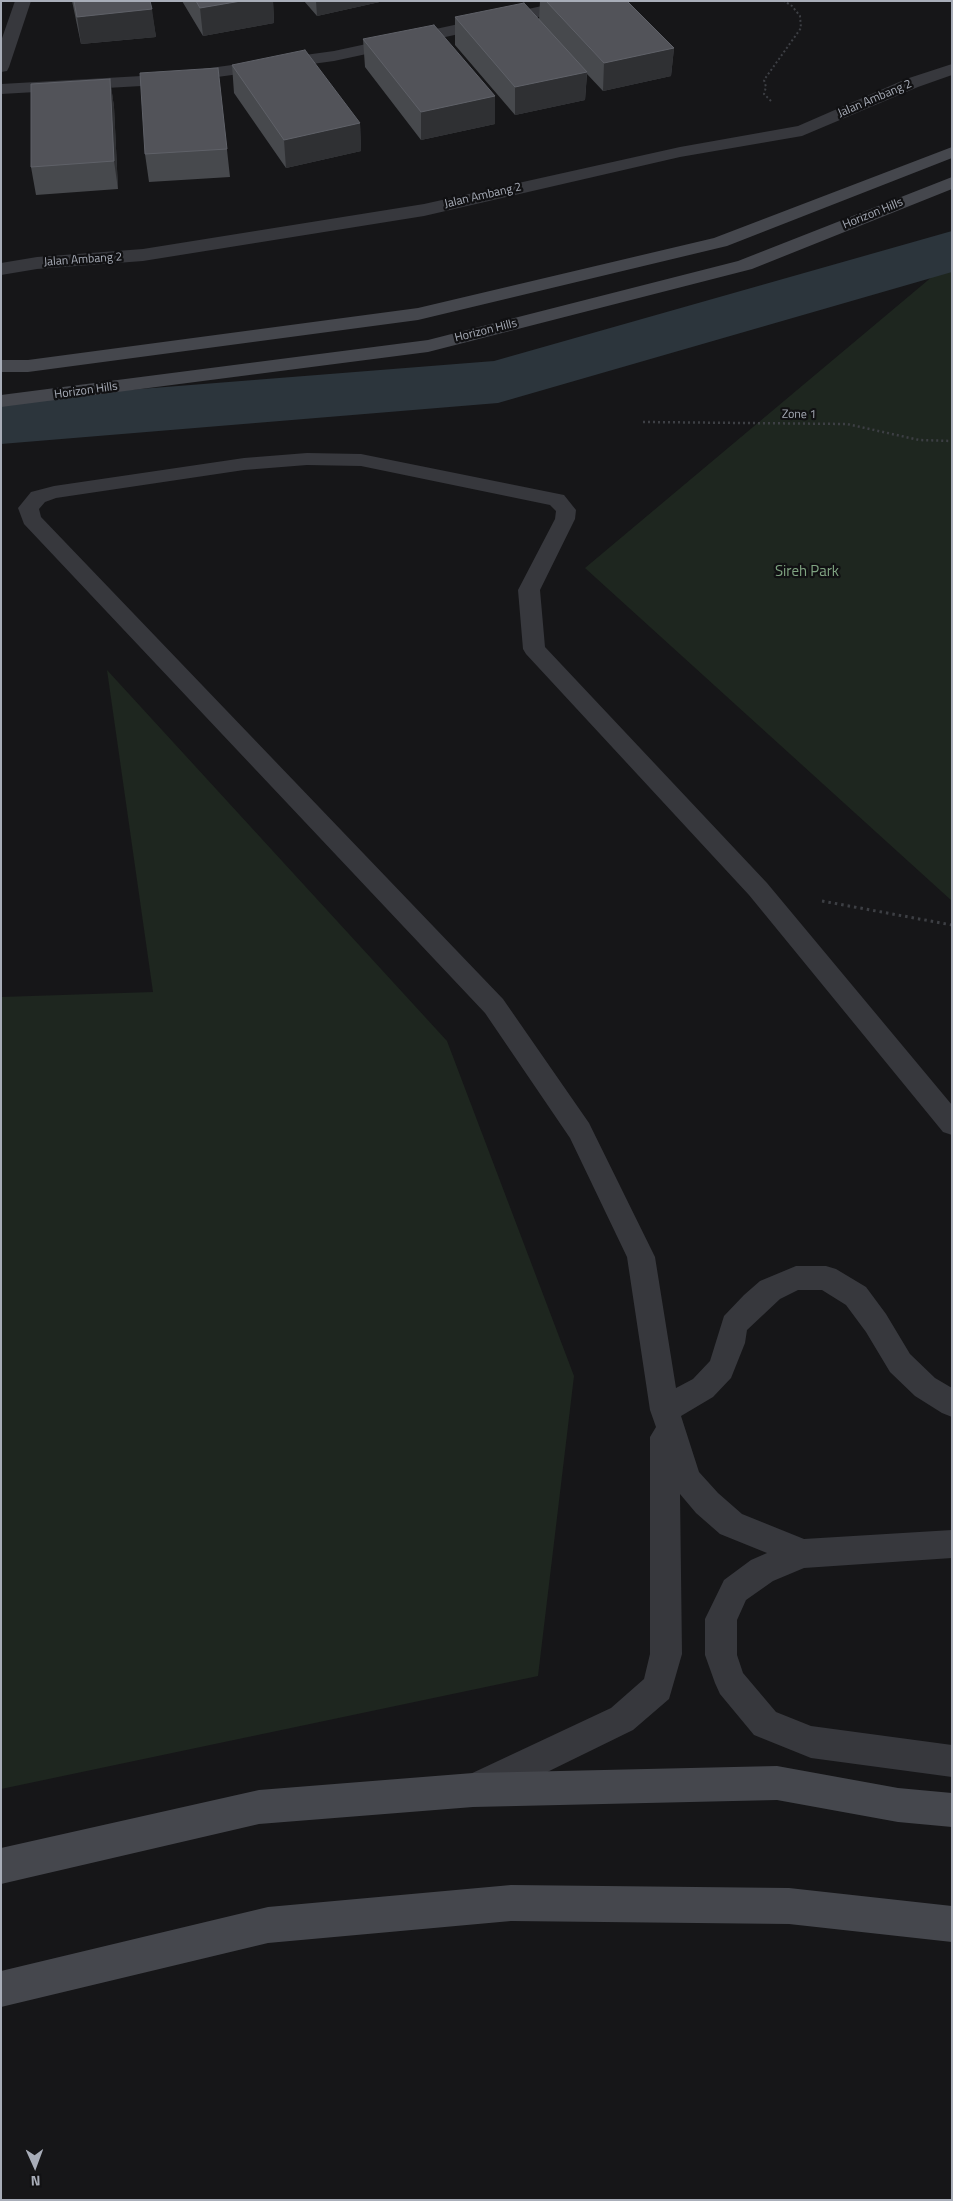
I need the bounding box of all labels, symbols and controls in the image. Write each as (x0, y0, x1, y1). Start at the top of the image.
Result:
street label: Jalan Ambang 2 (836, 77, 914, 121)
street label: Jalan Ambang 2 (443, 180, 523, 212)
street label: Horizon Hills (841, 195, 905, 233)
street label: Jalan Ambang 2 (43, 250, 123, 270)
street label: Horizon Hills (453, 316, 519, 346)
street label: Horizon Hills (53, 379, 119, 403)
street label: Zone 1 (782, 407, 816, 423)
park label: Sireh Park (775, 563, 839, 581)
north arrow (10, 2141, 60, 2191)
text: N (30, 2171, 41, 2192)

